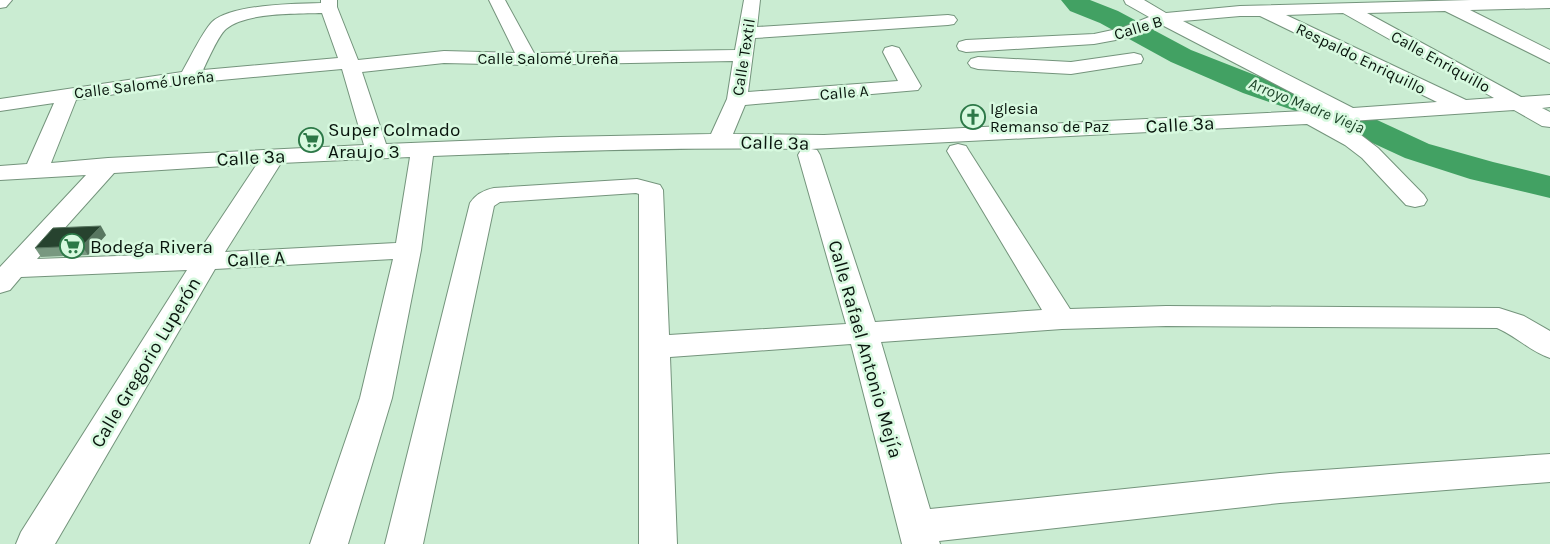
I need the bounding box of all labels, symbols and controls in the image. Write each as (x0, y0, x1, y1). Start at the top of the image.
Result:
street label: Calle B (1112, 11, 1165, 44)
street label: Calle Textil (728, 17, 759, 97)
street label: Respaldo Enriquillo (1293, 19, 1429, 98)
street label: Calle Enriquillo (1388, 26, 1494, 96)
street label: Calle Salomé Ureña (477, 49, 619, 68)
street label: Calle Salomé Ureña (73, 66, 215, 103)
water label: Arroyo Madre Vieja (1246, 74, 1367, 137)
street label: Calle A (819, 81, 869, 104)
place label: Iglesia Remanso de Paz (990, 99, 1109, 136)
church icon: Iglesia Remanso de Paz (960, 104, 986, 130)
street label: Calle 3ª (1145, 112, 1215, 138)
place label: Super Colmado Araujo 3 (328, 119, 460, 163)
supermarket icon: Super Colmado Araujo 3 (298, 127, 324, 153)
street label: Calle 3ª (740, 131, 810, 155)
street label: Calle 3ª (216, 145, 286, 171)
supermarket icon: Bodega Rivera (59, 233, 85, 259)
place label: Bodega Rivera (90, 236, 213, 258)
street label: Calle Rafael Antonio Mejía (823, 238, 907, 461)
street label: Calle A (227, 246, 286, 271)
street label: Calle Gregorio Luperón (86, 274, 205, 451)

